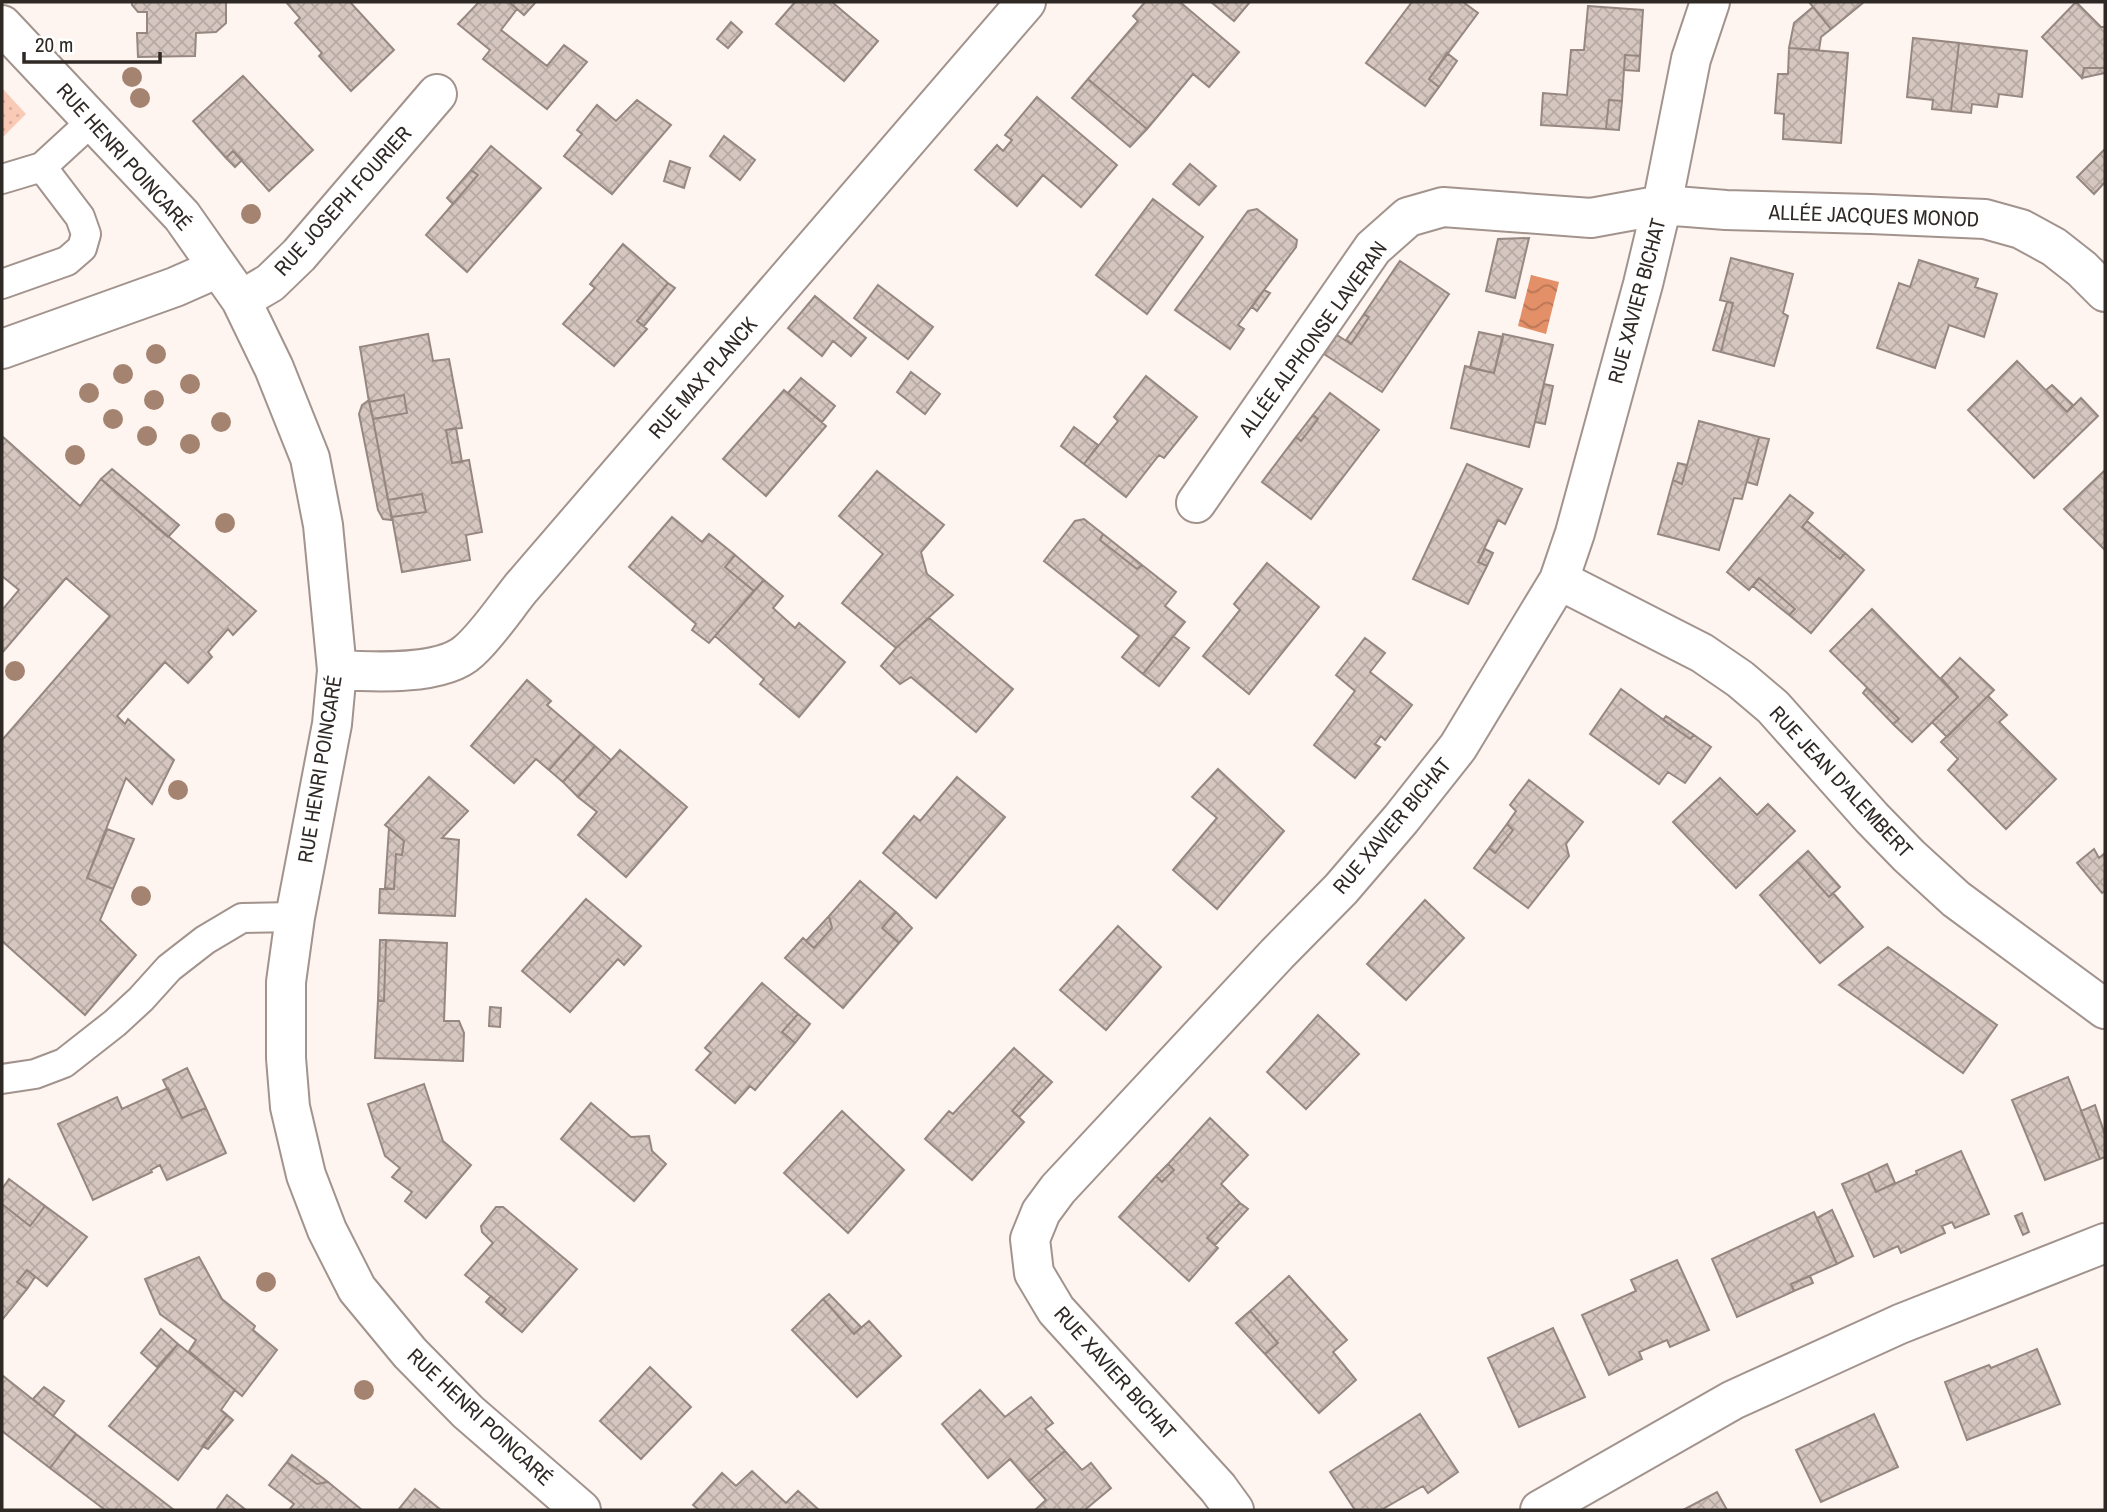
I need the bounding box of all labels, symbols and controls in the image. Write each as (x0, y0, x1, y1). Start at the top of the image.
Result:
scale bar (24, 21, 161, 65)
text: 20 m (35, 30, 73, 59)
street label: RUE HENRI POINCARÉ (50, 77, 199, 237)
street label: RUE JOSEPH FOURIER (268, 119, 418, 282)
street label: ALLÉE JACQUES MONOD (1767, 197, 1980, 234)
street label: RUE XAVIER BICHAT (1601, 215, 1673, 387)
street label: ALLÉE ALPHONSE LAVERAN (1231, 235, 1393, 443)
street label: RUE MAX PLANCK (642, 310, 764, 445)
street label: RUE HENRI POINCARÉ (290, 673, 349, 865)
street label: RUE JEAN D'ALEMBERT (1763, 699, 1920, 864)
street label: RUE XAVIER BICHAT (1326, 751, 1458, 900)
street label: RUE XAVIER BICHAT (1048, 1300, 1183, 1446)
street label: RUE HENRI POINCARÉ (401, 1341, 560, 1492)

